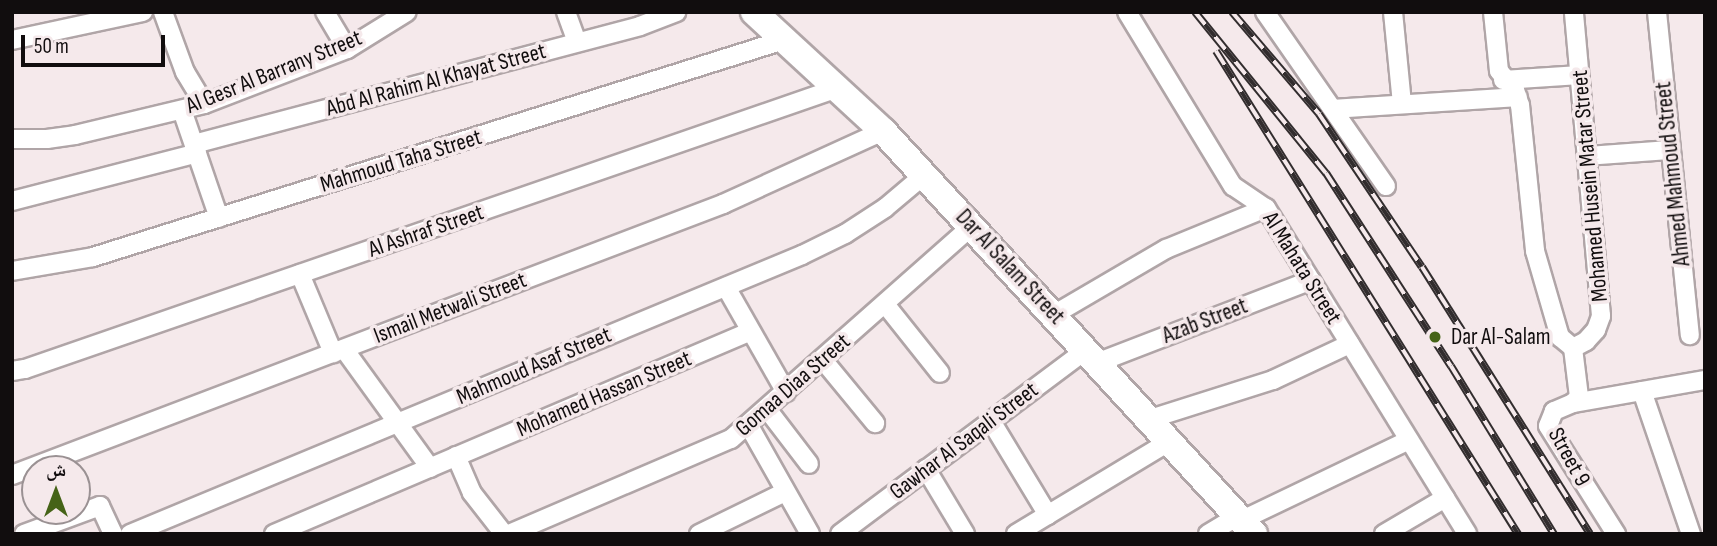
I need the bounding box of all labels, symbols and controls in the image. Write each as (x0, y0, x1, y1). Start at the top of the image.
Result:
scale bar (24, 21, 168, 65)
street label: Al Gesr Al Barrany Street (182, 24, 366, 120)
text: 50 m (34, 34, 69, 59)
street label: Abd Al Rahim Al Khayat Street (323, 37, 549, 123)
street label: Mohamed Husein Matar Street (1566, 69, 1614, 303)
street label: Ahmed Mahmoud Street (1650, 80, 1696, 268)
street label: Mahmoud Taha Street (317, 123, 485, 199)
street label: Al Ashraf Street (365, 198, 487, 264)
street label: Dar Al Salam Street (950, 204, 1070, 330)
street label: Al Mahata Street (1257, 207, 1347, 329)
street label: Ismail Metwali Street (370, 266, 530, 350)
street label: Azab Street (1159, 292, 1251, 350)
street label: Mahmoud Asaf Street (453, 321, 615, 411)
place label: Dar Al-Salam (1451, 323, 1551, 351)
marker: Dar Al-Salam (1425, 327, 1445, 347)
street label: Gomaa Diaa Street (730, 328, 856, 442)
street label: Mohamed Hassan Street (513, 345, 695, 443)
street label: Gawhar Al Saqali Street (884, 376, 1044, 506)
street label: Street 9 (1542, 423, 1596, 491)
north arrow (21, 455, 91, 525)
text: ش (46, 459, 66, 482)

